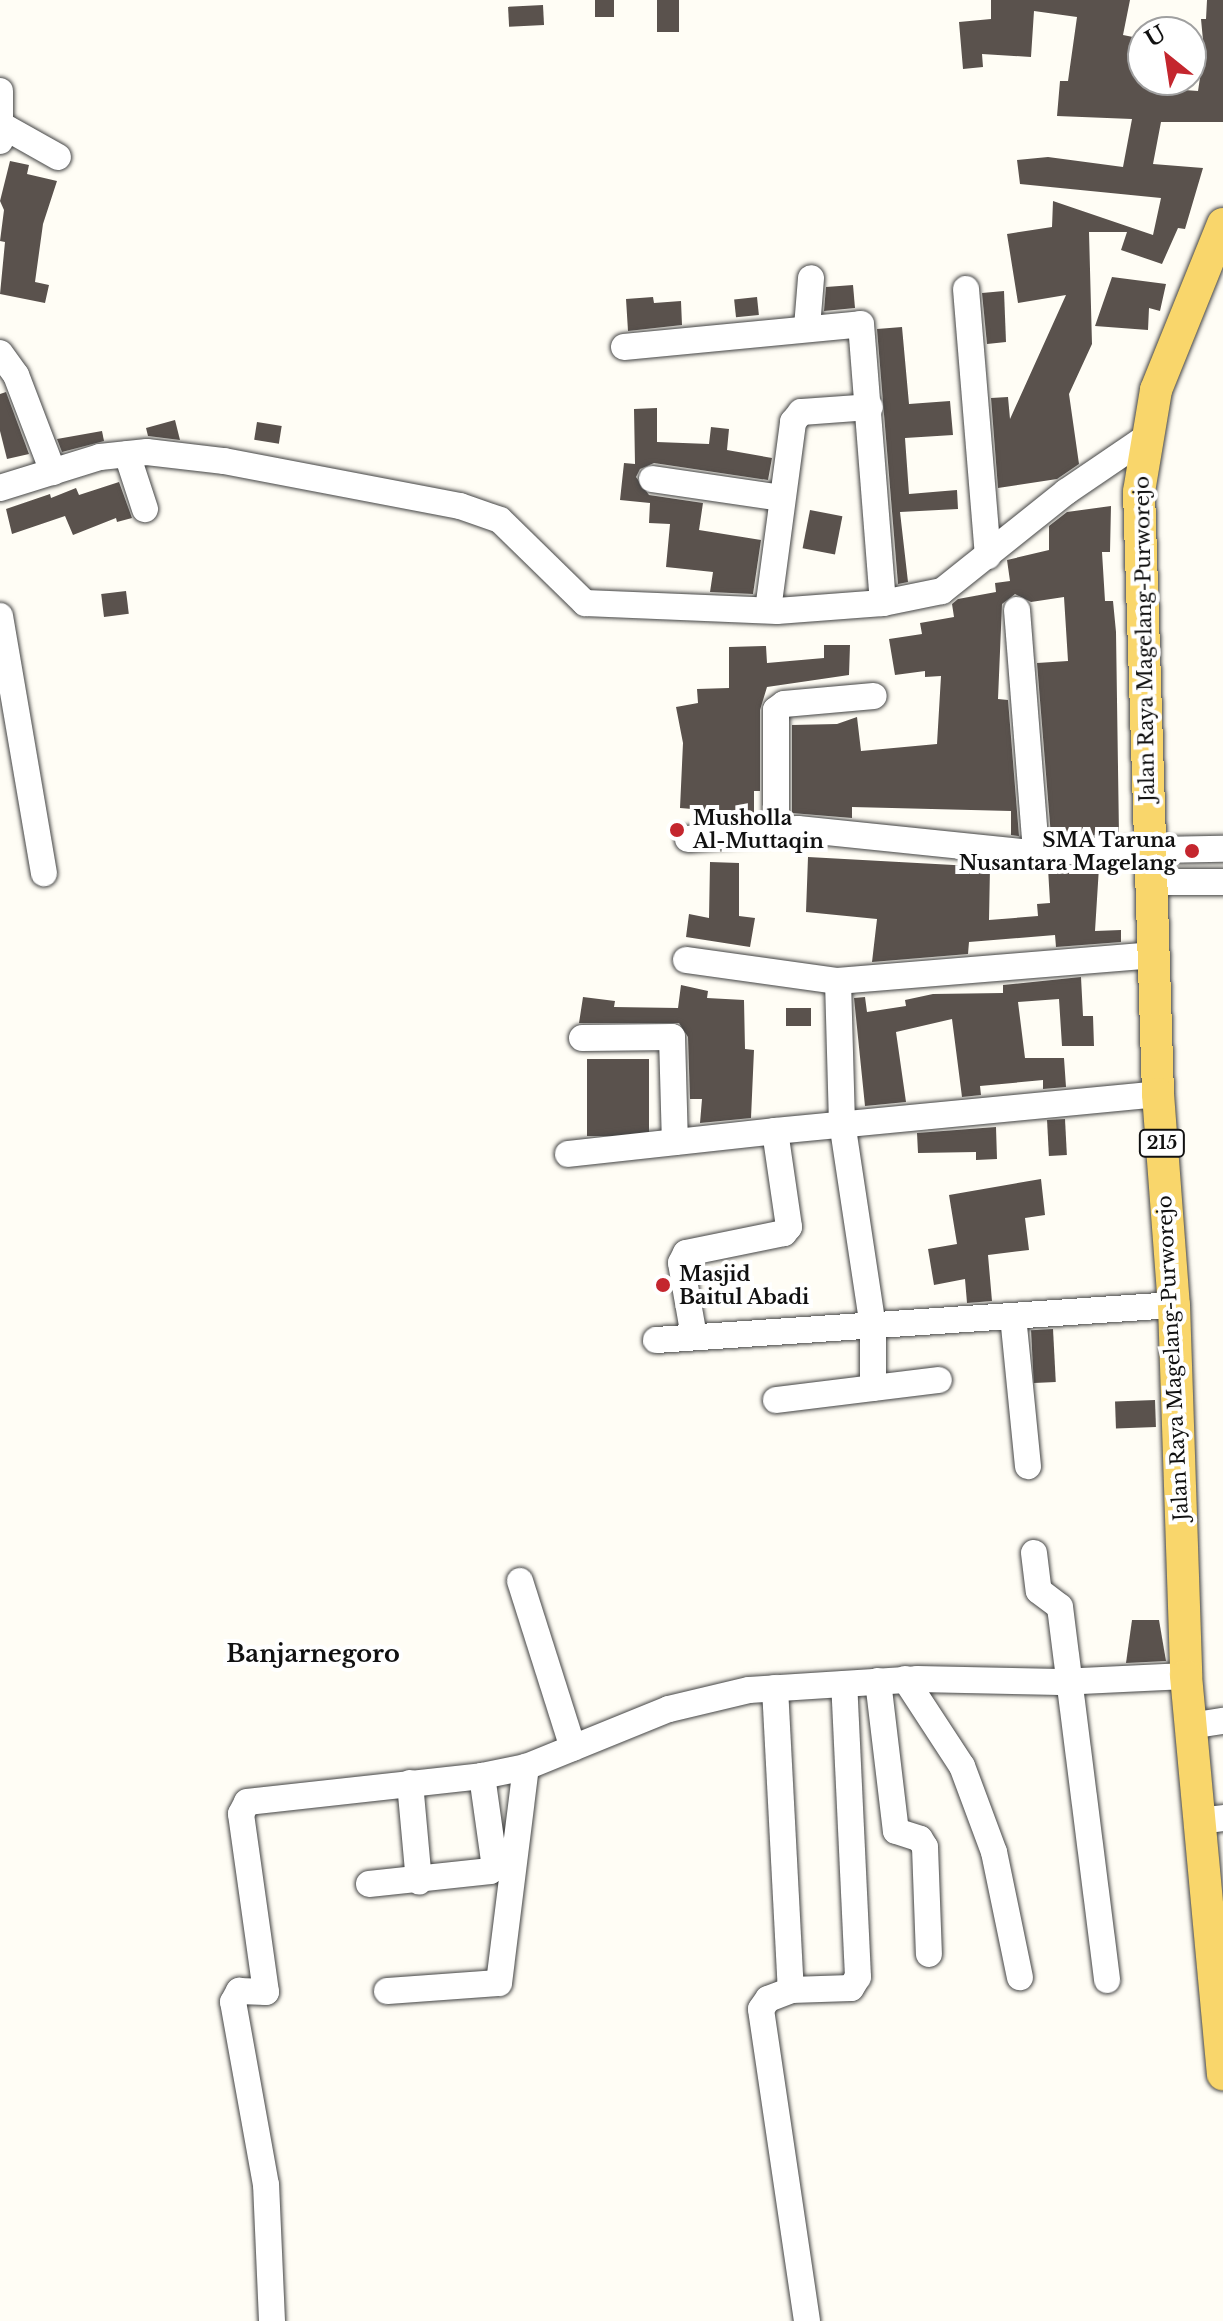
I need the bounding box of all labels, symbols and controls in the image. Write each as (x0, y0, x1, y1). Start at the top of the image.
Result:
north arrow (1127, 16, 1207, 96)
text: U (1141, 20, 1171, 53)
street label: Jalan Raya Magelang-Purworejo (1130, 476, 1160, 802)
place label: Musholla Al-Muttaqin (693, 806, 824, 853)
marker: Musholla Al-Muttaqin (668, 821, 686, 839)
place label: SMA Taruna Nusantara Magelang (959, 828, 1176, 875)
marker: SMA Taruna Nusantara Magelang (1183, 842, 1201, 860)
road number: 215 (1138, 1129, 1186, 1157)
street label: Jalan Raya Magelang-Purworejo (1152, 1194, 1194, 1522)
place label: Masjid Baitul Abadi (679, 1262, 810, 1309)
marker: Masjid Baitul Abadi (654, 1276, 672, 1294)
district label: Banjarnegoro (226, 1640, 400, 1668)

